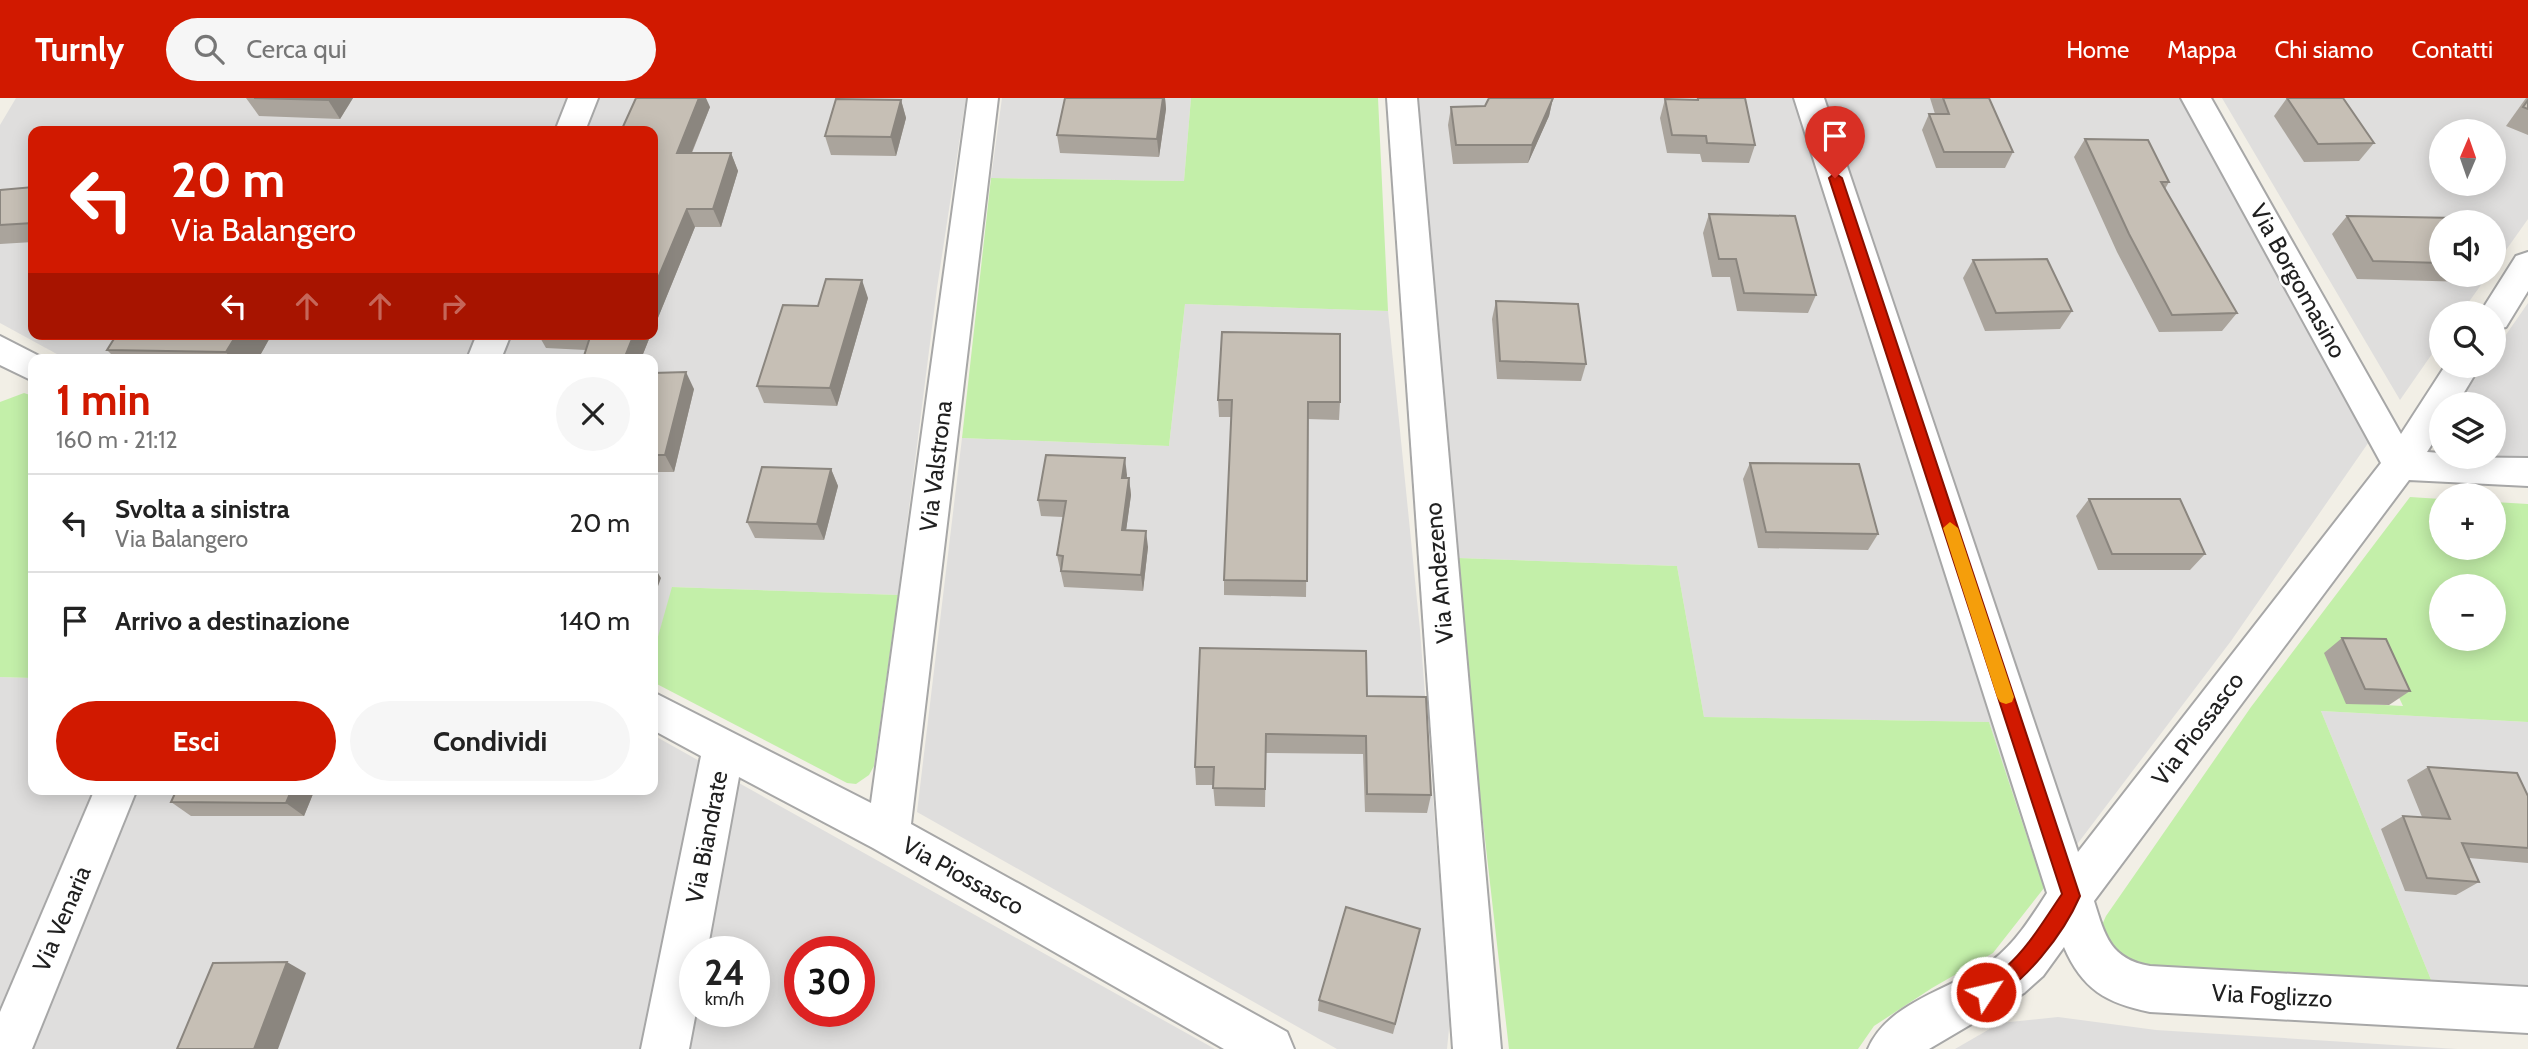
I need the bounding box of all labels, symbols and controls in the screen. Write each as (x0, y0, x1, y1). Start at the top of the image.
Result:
search box (166, 18, 656, 81)
text: Turnly (35, 29, 124, 69)
icon: search (190, 30, 228, 68)
text: Cerca qui (246, 33, 347, 65)
text: Home (2066, 35, 2129, 64)
text: Mappa (2167, 35, 2236, 64)
text: Chi siamo (2274, 35, 2373, 64)
text: Contatti (2411, 35, 2493, 64)
pin (1805, 106, 1865, 178)
icon: arrive (1816, 117, 1854, 155)
north arrow (2429, 119, 2506, 196)
map controls (2429, 119, 2506, 651)
text: 20 m (171, 150, 285, 209)
icon: left (56, 154, 147, 245)
street label: Via Borgomasino (2244, 198, 2353, 363)
text: Via Balangero (171, 210, 356, 249)
button: sound (2429, 210, 2506, 287)
icon: left (215, 287, 253, 325)
icon: ahead (288, 287, 326, 325)
icon: ahead (361, 287, 399, 325)
icon: right (434, 287, 472, 325)
button: search (2429, 301, 2506, 378)
text: 1 min (56, 374, 151, 426)
button: close (556, 377, 630, 451)
button: layers (2429, 392, 2506, 469)
street label: Via Valstrona (913, 398, 958, 533)
text: 160 m · 21:12 (56, 426, 178, 454)
button: + (2429, 483, 2506, 560)
text: Svolta a sinistra (115, 493, 290, 525)
street label: Via Andezeno (1418, 501, 1459, 645)
icon: left (56, 504, 94, 542)
text: 20 m (570, 507, 630, 539)
text: Via Balangero (115, 525, 248, 553)
button: − (2429, 574, 2506, 651)
icon: arrive (56, 602, 94, 640)
text: Arrivo a destinazione (115, 605, 350, 637)
text: 140 m (560, 605, 630, 637)
street label: Via Piossasco (2145, 666, 2250, 791)
button: Esci (56, 701, 336, 781)
button: Condividi (350, 701, 630, 781)
street label: Via Biandrate (679, 768, 734, 906)
street label: Via Piossasco (897, 830, 1029, 921)
street label: Via Venaria (26, 861, 97, 976)
speed limit sign: 30 (784, 936, 875, 1027)
text: 24 (704, 951, 745, 994)
position arrow (1949, 955, 2023, 1029)
street label: Via Foglizzo (2211, 978, 2333, 1013)
text: km/h (705, 988, 744, 1010)

